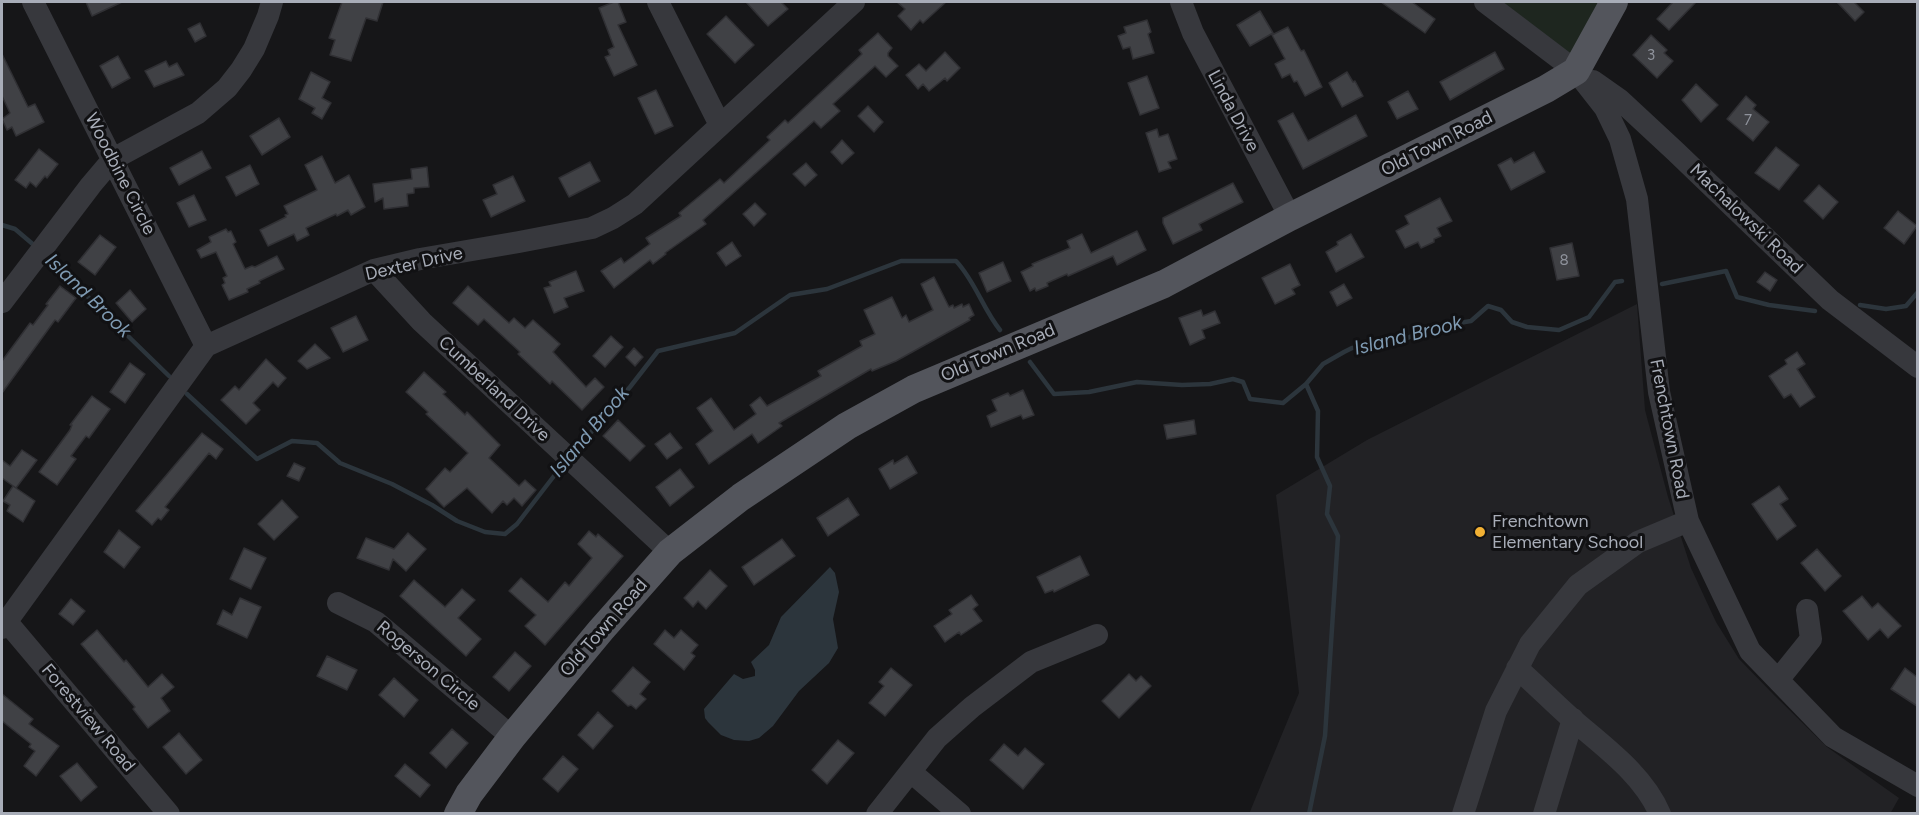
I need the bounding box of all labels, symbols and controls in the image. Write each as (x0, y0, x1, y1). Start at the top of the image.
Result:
house number: 3 (1647, 47, 1655, 65)
street label: Linda Drive (1202, 66, 1264, 156)
street label: Old Town Road (1378, 107, 1496, 181)
street label: Woodbine Circle (80, 109, 160, 239)
house number: 7 (1744, 112, 1752, 130)
street label: Machalowski Road (1685, 160, 1807, 278)
street label: Dexter Drive (363, 242, 465, 286)
water label: Island Brook (40, 249, 136, 343)
house number: 8 (1559, 252, 1569, 270)
water label: Island Brook (1351, 311, 1465, 361)
street label: Old Town Road (938, 319, 1058, 387)
street label: Cumberland Drive (434, 332, 554, 446)
street label: Frenchtown Road (1645, 357, 1693, 501)
water label: Island Brook (545, 382, 635, 482)
place label: Frenchtown Elementary School (1492, 511, 1643, 554)
marker: Frenchtown Elementary School (1473, 525, 1487, 539)
street label: Old Town Road (556, 575, 652, 681)
street label: Rogerson Circle (372, 617, 484, 715)
street label: Forestview Road (37, 660, 139, 776)

